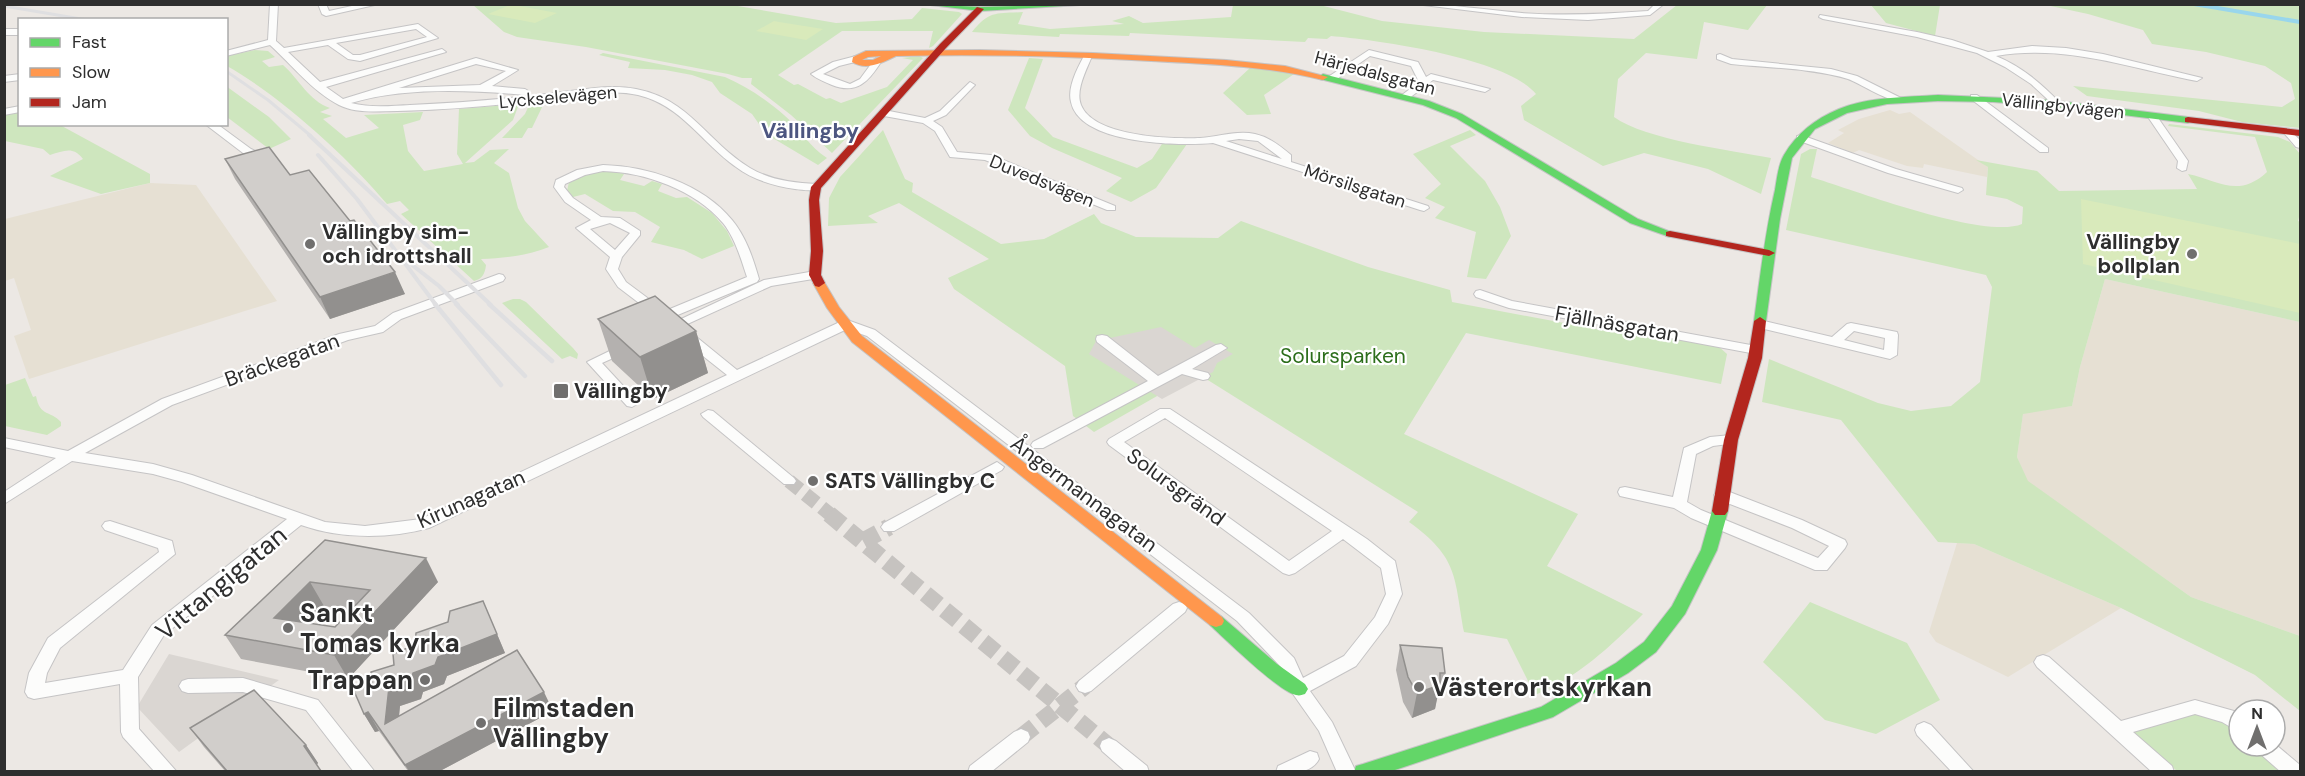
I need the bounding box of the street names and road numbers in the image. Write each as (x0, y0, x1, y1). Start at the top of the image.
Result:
street label: Härjedalsgatan (1312, 45, 1438, 101)
street label: Lyckselevägen (498, 80, 618, 114)
street label: Vällingbyvägen (2000, 88, 2126, 124)
street label: Duvedsvägen (986, 149, 1098, 213)
street label: Mörsilsgatan (1301, 158, 1409, 214)
street label: Fjällnäsgatan (1553, 299, 1681, 349)
street label: Bräckegatan (221, 326, 343, 394)
street label: Ångermannagatan (1005, 429, 1163, 559)
street label: Solursgränd (1121, 442, 1231, 532)
street label: Kirunagatan (413, 463, 529, 535)
street label: Vittangigatan (148, 518, 294, 648)

